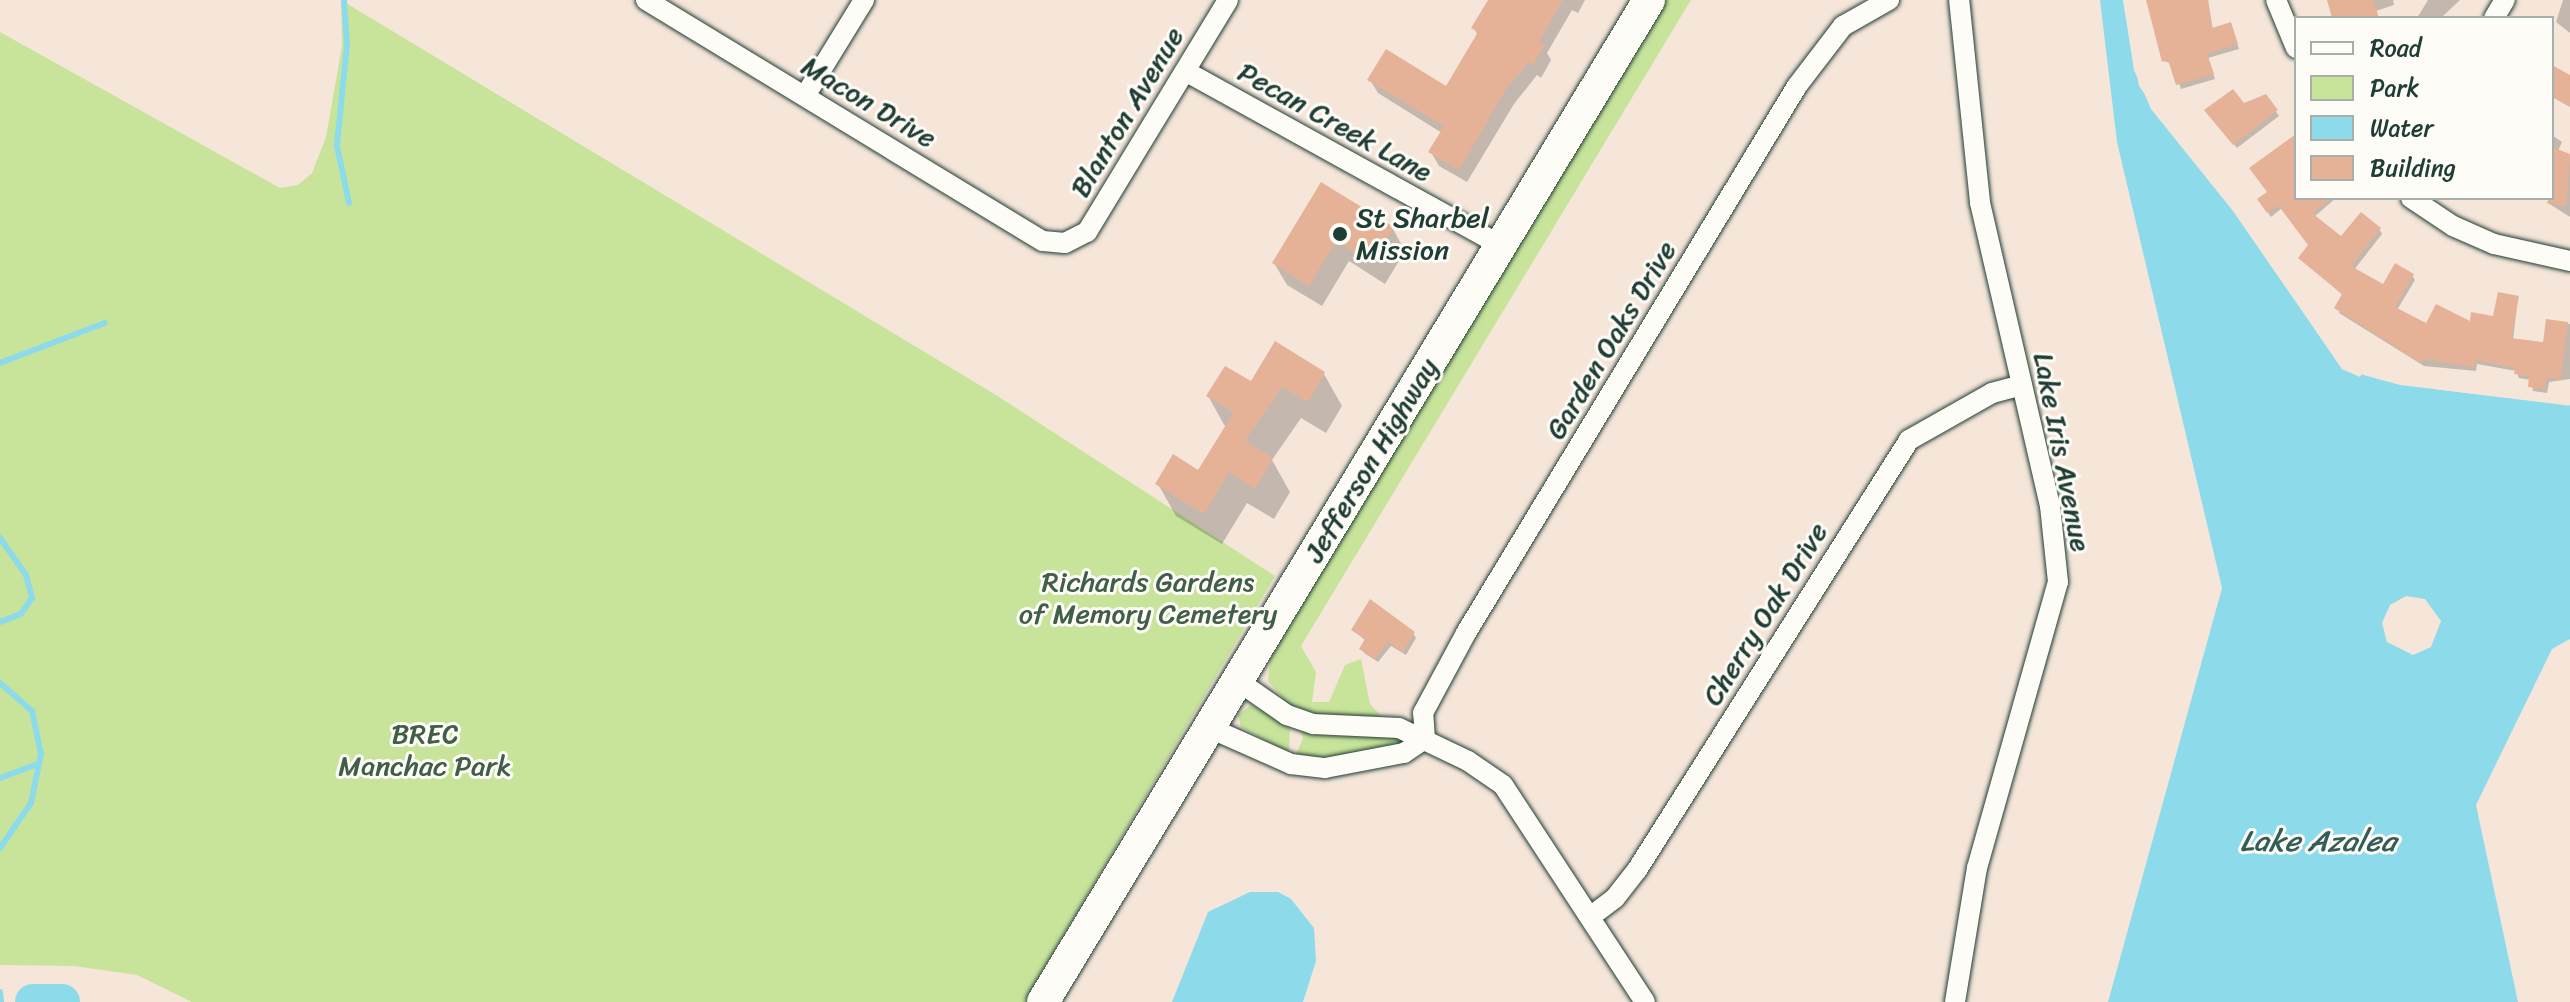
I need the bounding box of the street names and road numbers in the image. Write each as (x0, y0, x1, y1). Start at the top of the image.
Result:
street label: Blanton Avenue (1063, 21, 1191, 203)
street label: Macon Drive (796, 49, 942, 155)
street label: Pecan Creek Lane (1231, 54, 1439, 190)
street label: Garden Oaks Drive (1539, 235, 1683, 445)
street label: Lake Iris Avenue (2026, 349, 2098, 555)
street label: Jefferson Highway (1297, 352, 1445, 568)
street label: Cherry Oak Drive (1695, 516, 1835, 712)

